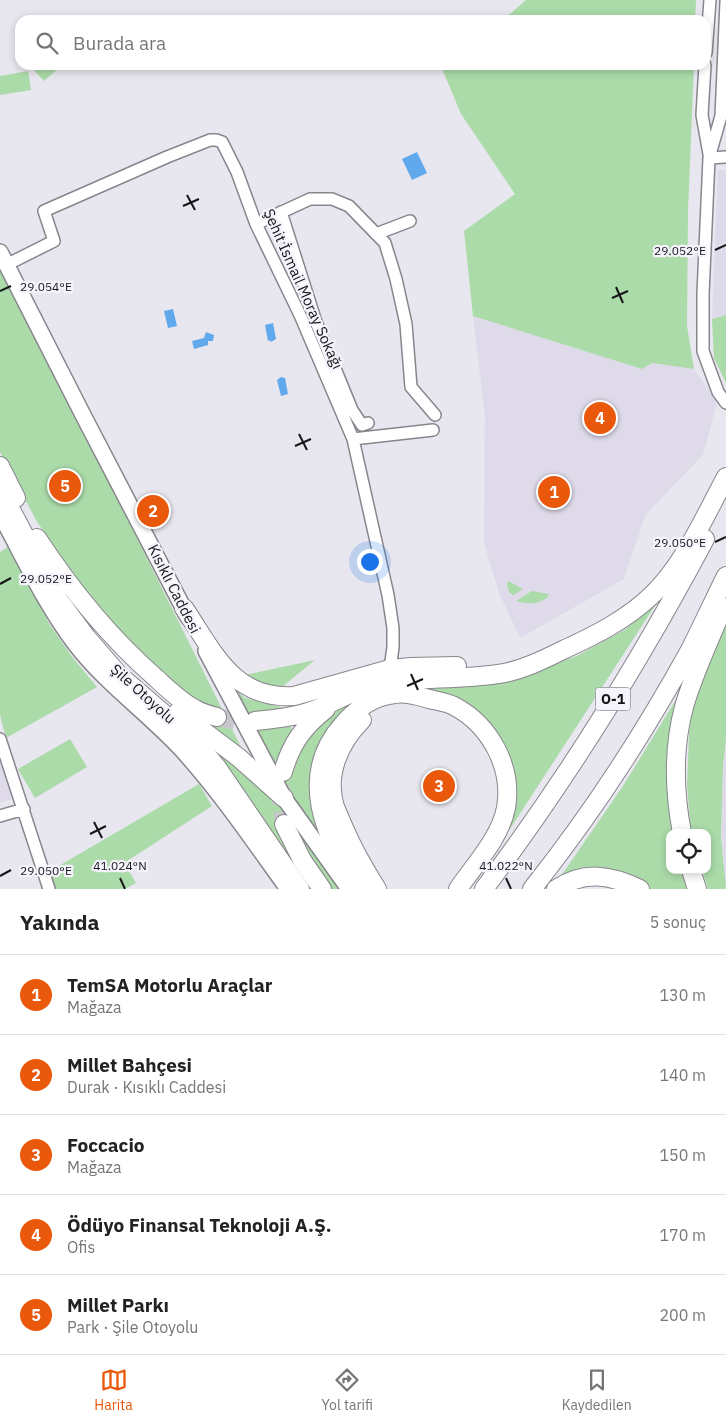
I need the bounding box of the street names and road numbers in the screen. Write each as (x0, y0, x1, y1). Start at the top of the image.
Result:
street label: Şehit İsmail Moray Sokağı (260, 206, 347, 372)
street label: Kısıklı Caddesi (144, 541, 205, 637)
street label: Şile Otoyolu (107, 660, 180, 728)
road number: O-1 (596, 688, 630, 711)

